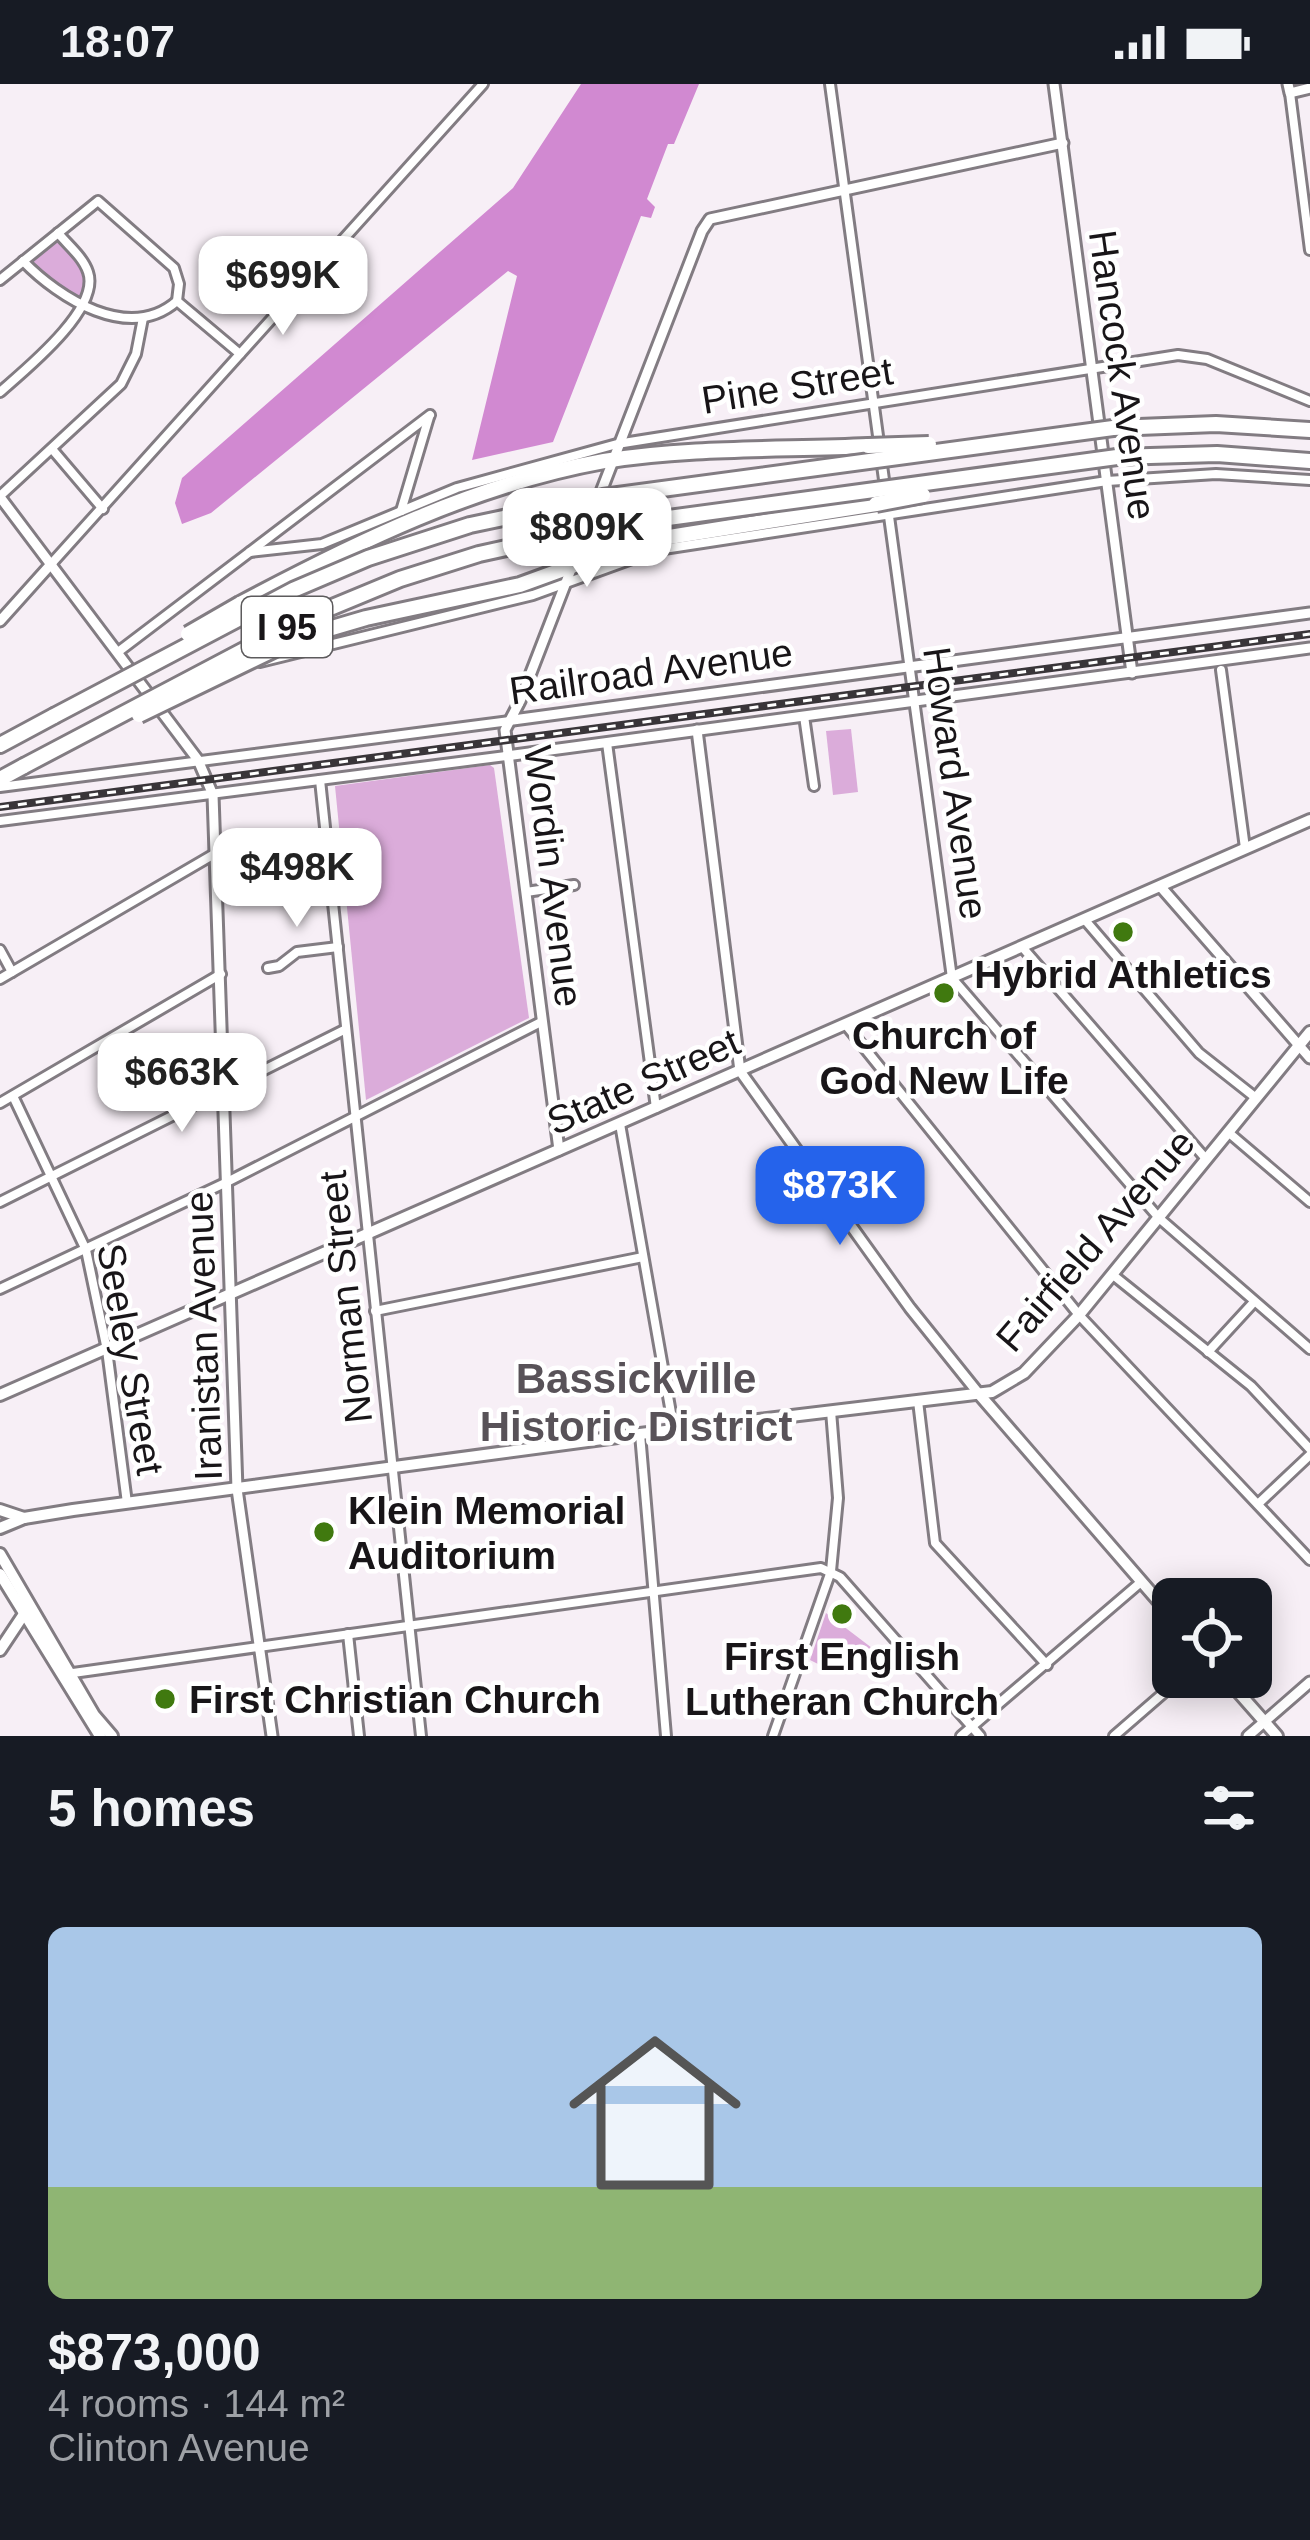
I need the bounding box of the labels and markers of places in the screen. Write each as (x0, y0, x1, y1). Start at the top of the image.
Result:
pin: $699K (199, 236, 367, 338)
pin: $809K (503, 488, 671, 590)
pin: $498K (213, 828, 381, 930)
marker: Hybrid Athletics (1110, 919, 1136, 945)
place label: Hybrid Athletics (974, 953, 1272, 996)
marker: Church of God New Life (931, 980, 957, 1006)
place label: Church of God New Life (819, 1014, 1069, 1102)
pin: $663K (98, 1033, 266, 1135)
pin: $873K (756, 1146, 924, 1248)
place label: Klein Memorial Auditorium (348, 1489, 625, 1577)
marker: Klein Memorial Auditorium (311, 1519, 337, 1545)
marker: First English Lutheran Church (829, 1601, 855, 1627)
place label: First English Lutheran Church (685, 1635, 999, 1723)
place label: First Christian Church (189, 1678, 601, 1721)
marker: First Christian Church (152, 1686, 178, 1712)

